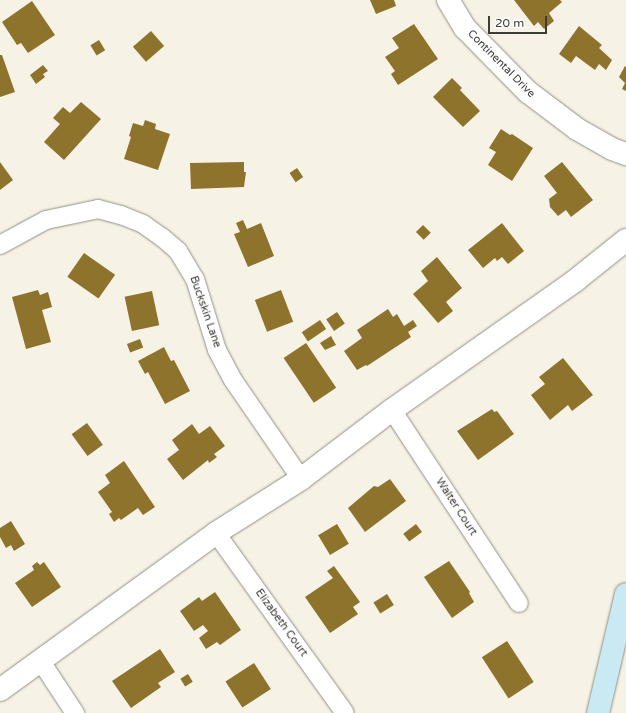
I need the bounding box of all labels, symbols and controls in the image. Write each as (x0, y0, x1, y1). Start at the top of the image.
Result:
scale bar (490, 8, 549, 34)
text: 20 m (495, 16, 524, 30)
street label: Continental Drive (464, 27, 538, 101)
street label: Buckskin Lane (187, 274, 223, 350)
street label: Walter Court (432, 476, 480, 538)
street label: Elizabeth Court (252, 587, 310, 659)

